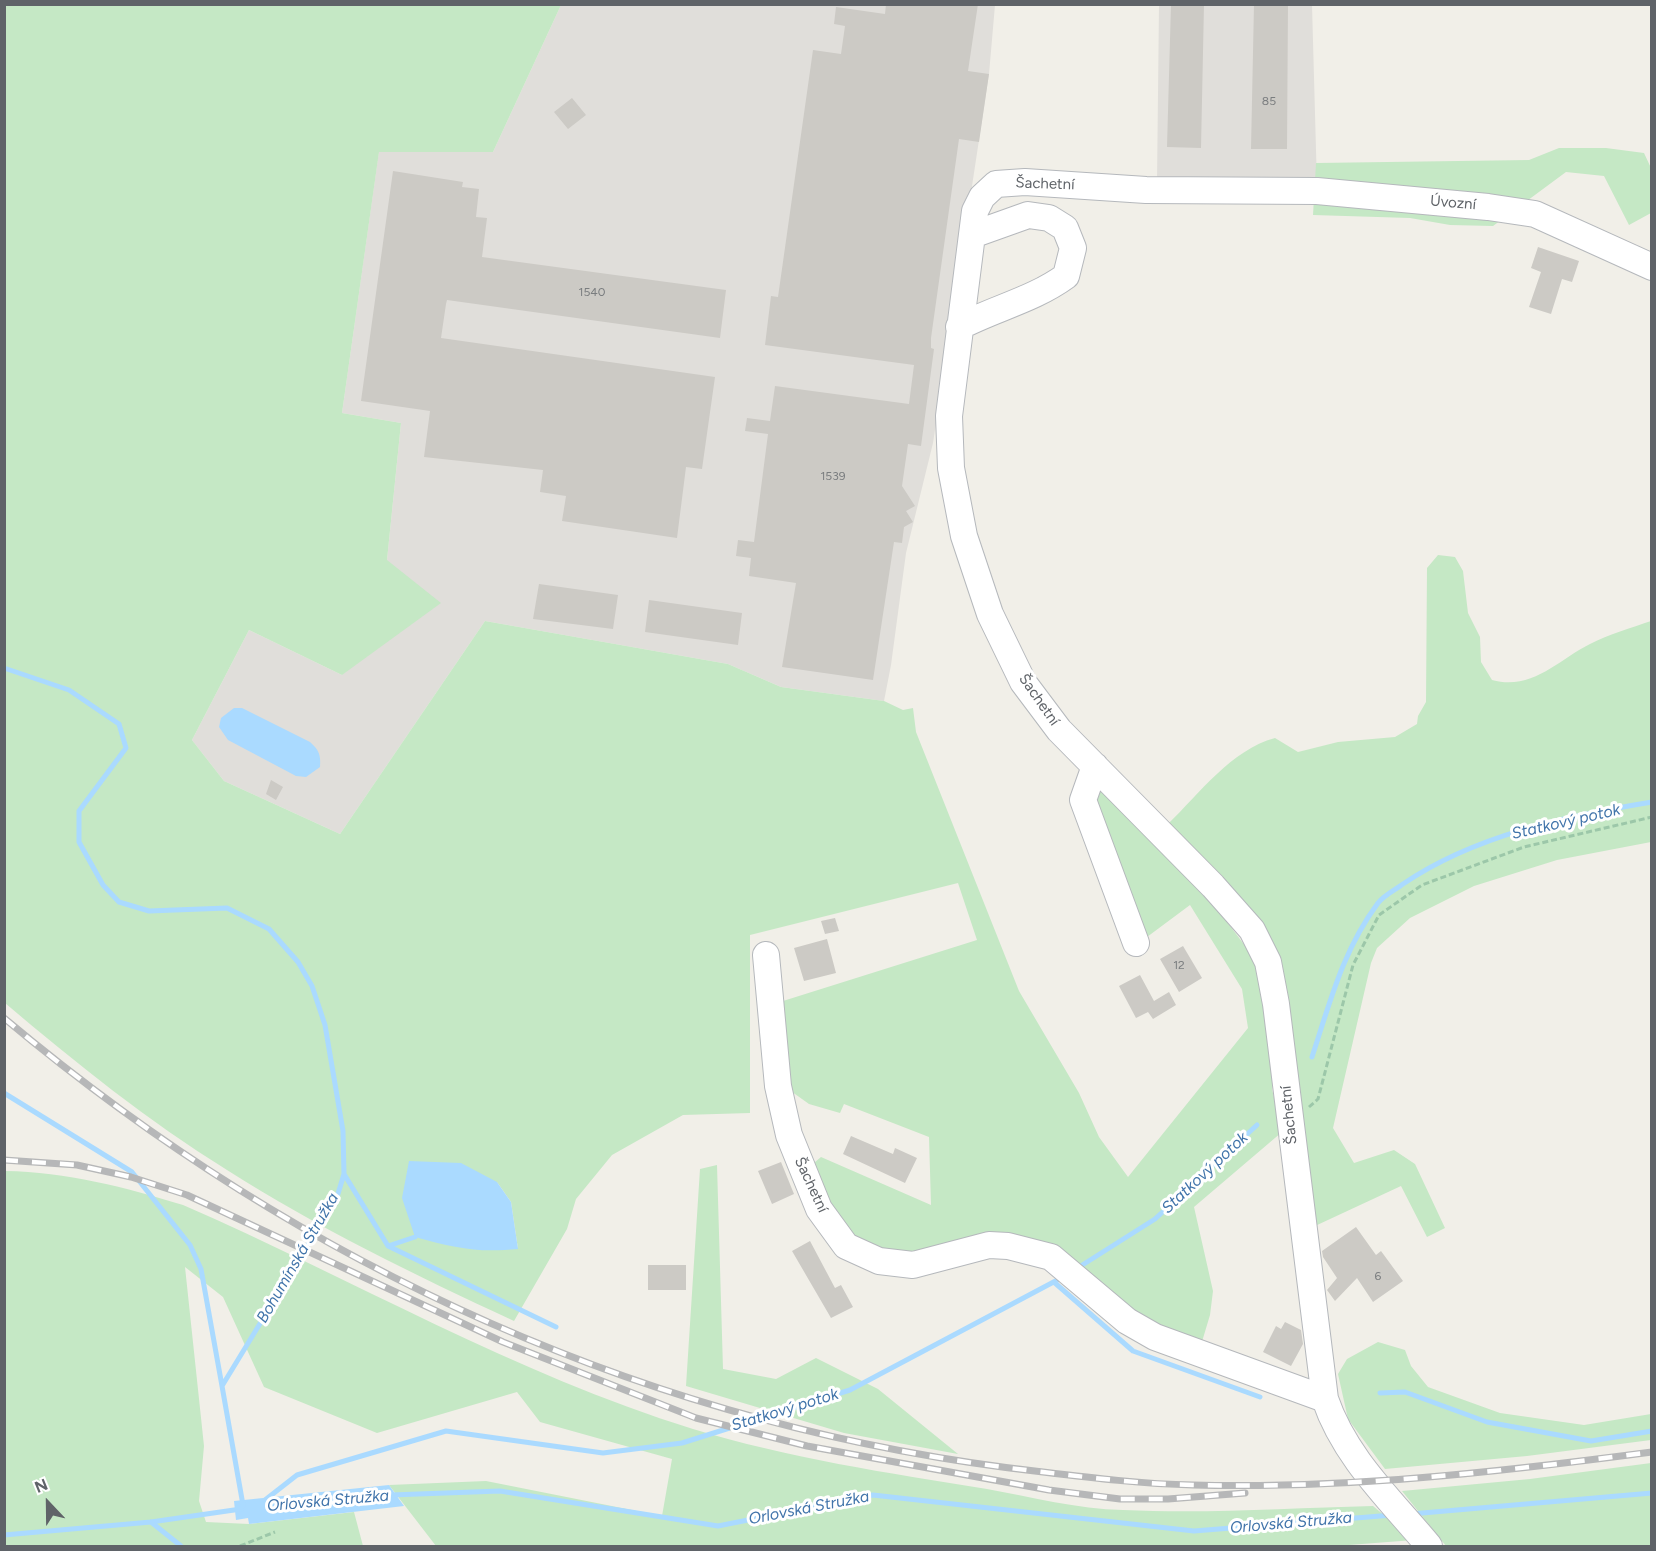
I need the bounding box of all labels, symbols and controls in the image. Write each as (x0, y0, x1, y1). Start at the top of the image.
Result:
house number: 85 (1262, 94, 1276, 108)
street label: Šachetní (1015, 174, 1075, 194)
street label: Úvozní (1429, 192, 1477, 214)
house number: 1540 (579, 285, 605, 299)
house number: 1539 (820, 469, 846, 483)
street label: Šachetní (1015, 671, 1063, 729)
water label: Statkový potok (1510, 800, 1622, 844)
house number: 12 (1173, 958, 1185, 972)
street label: Šachetní (1277, 1085, 1301, 1145)
water label: Statkový potok (1158, 1128, 1252, 1218)
street label: Šachetní (790, 1154, 832, 1216)
water label: Bohumínská Stružka (253, 1190, 343, 1326)
house number: 6 (1375, 1269, 1381, 1283)
water label: Statkový potok (729, 1385, 841, 1435)
north arrow (18, 1473, 78, 1533)
text: N (32, 1475, 50, 1497)
water label: Orlovská Stružka (266, 1486, 390, 1516)
water label: Orlovská Stružka (747, 1487, 871, 1529)
water label: Orlovská Stružka (1229, 1508, 1353, 1538)

